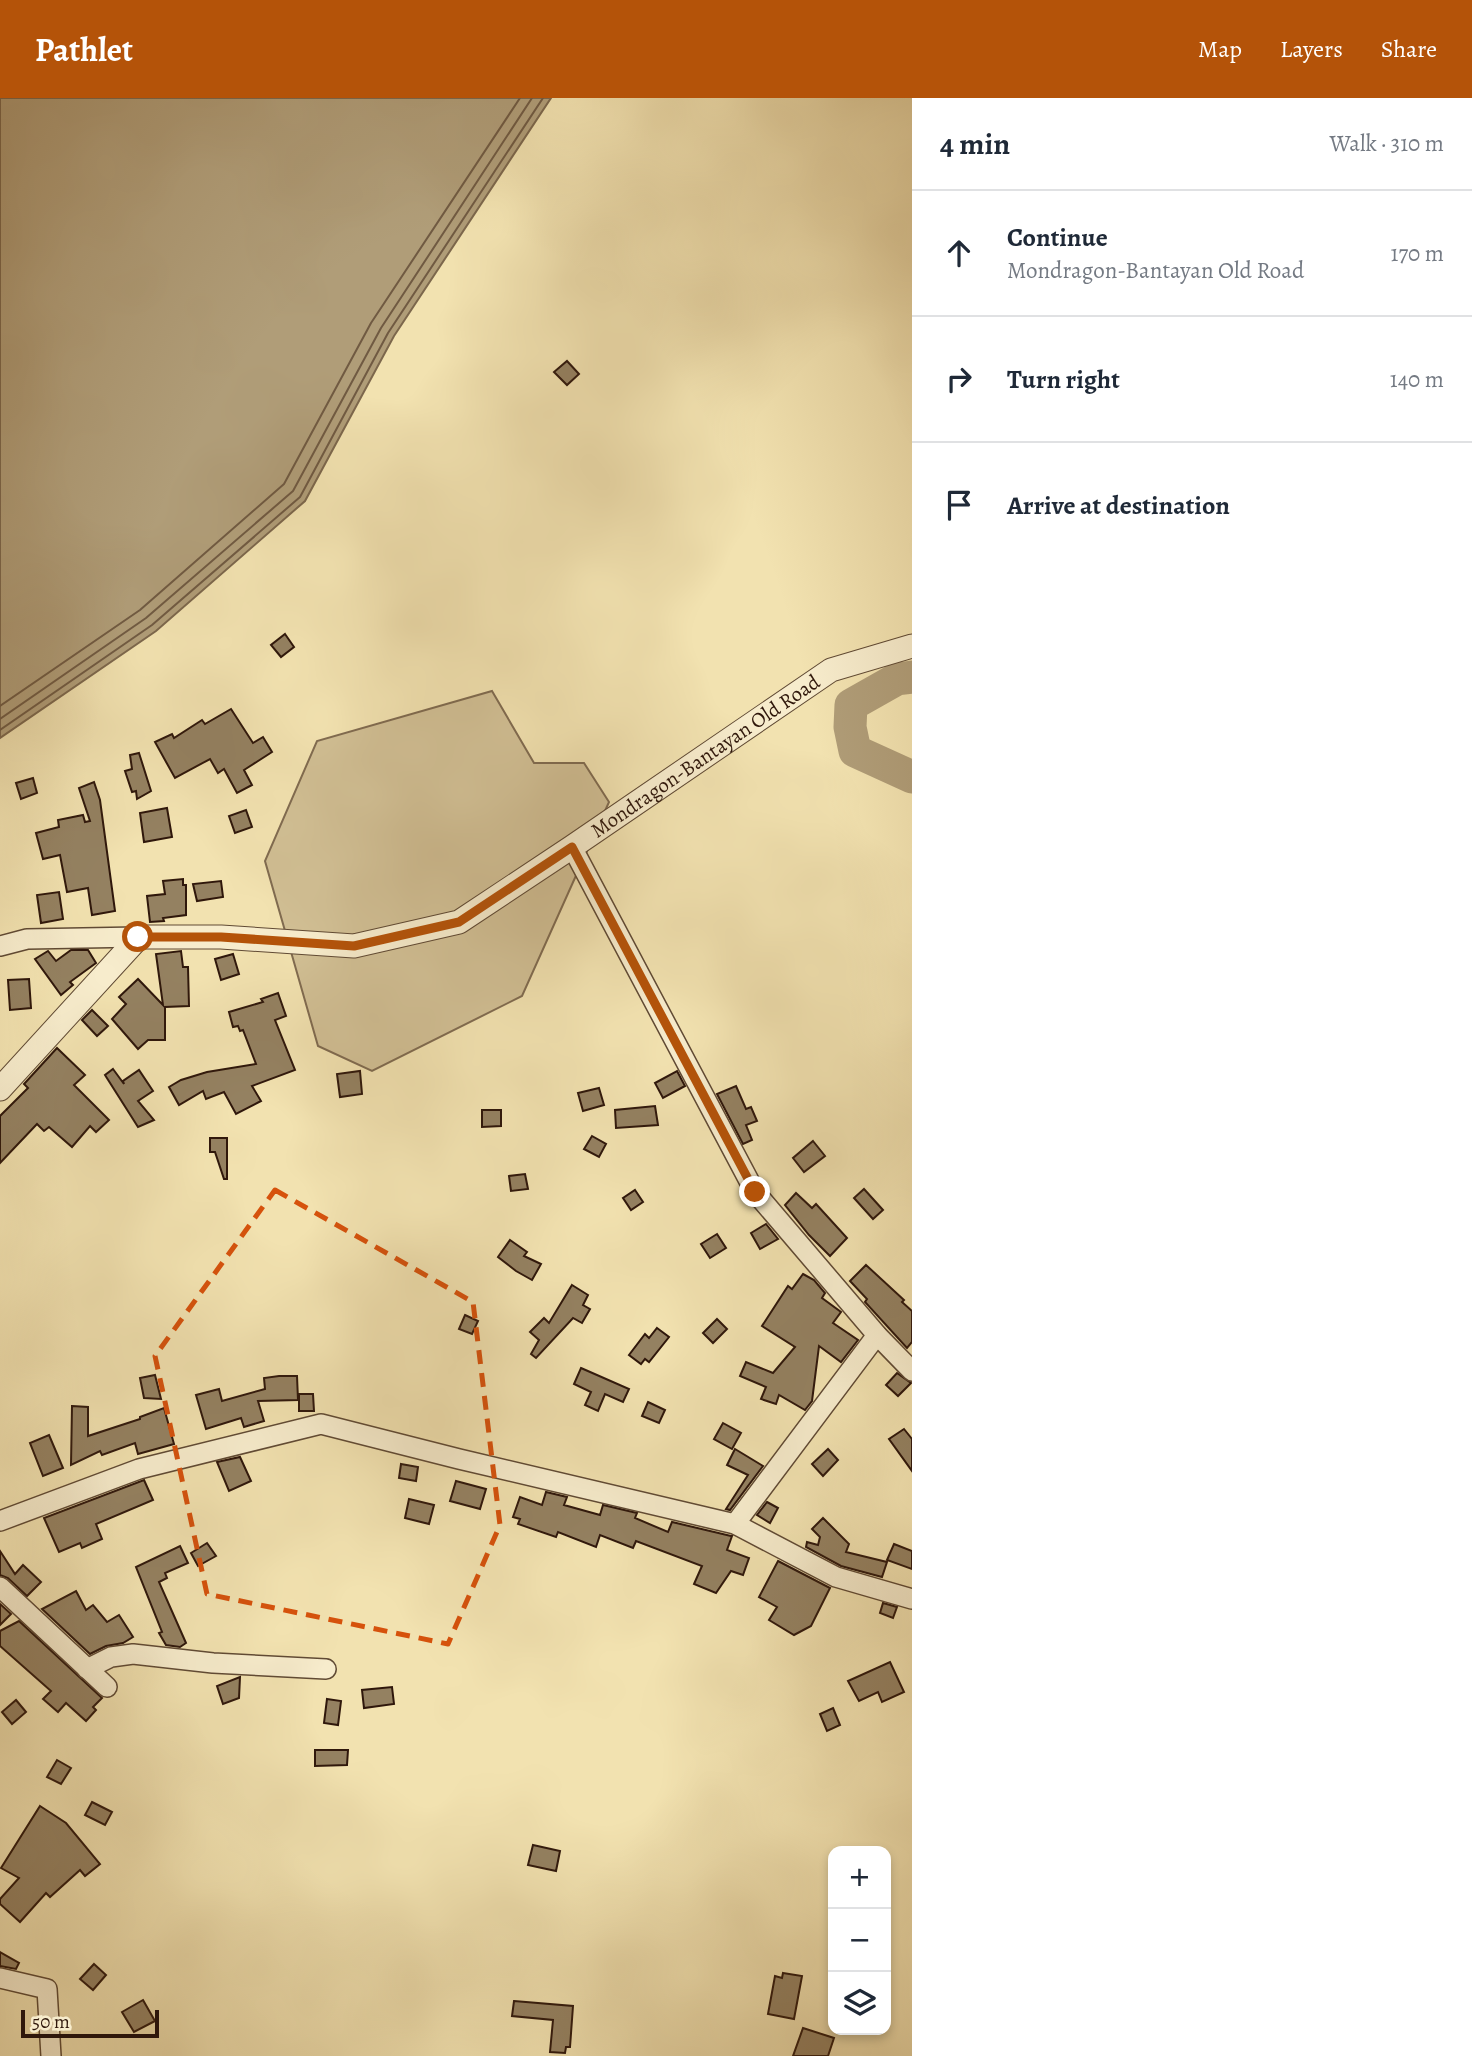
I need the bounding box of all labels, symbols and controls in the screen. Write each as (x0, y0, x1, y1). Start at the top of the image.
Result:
text: Pathlet (35, 27, 133, 72)
text: Map (1198, 33, 1242, 65)
text: Layers (1280, 33, 1343, 65)
text: Share (1381, 33, 1437, 65)
text: 4 min (940, 124, 1010, 164)
text: Walk · 310 m (1330, 128, 1444, 159)
text: Continue (1007, 220, 1108, 255)
icon: ahead (940, 234, 978, 272)
text: 170 m (1391, 238, 1444, 269)
text: Mondragon-Bantayan Old Road (1007, 255, 1304, 286)
icon: right (940, 360, 978, 398)
text: Turn right (1007, 362, 1120, 397)
text: 140 m (1390, 364, 1444, 395)
icon: arrive (940, 486, 978, 524)
text: Arrive at destination (1007, 488, 1230, 523)
street label: Mondragon-Bantayan Old Road (585, 667, 826, 844)
route start (122, 921, 153, 952)
route end (739, 1176, 770, 1207)
map controls (828, 1846, 891, 2035)
button: + (828, 1846, 891, 1909)
button: − (828, 1909, 891, 1972)
button: layers (828, 1972, 891, 2035)
scale bar (21, 2007, 159, 2039)
text: 50 m (32, 2009, 70, 2035)

